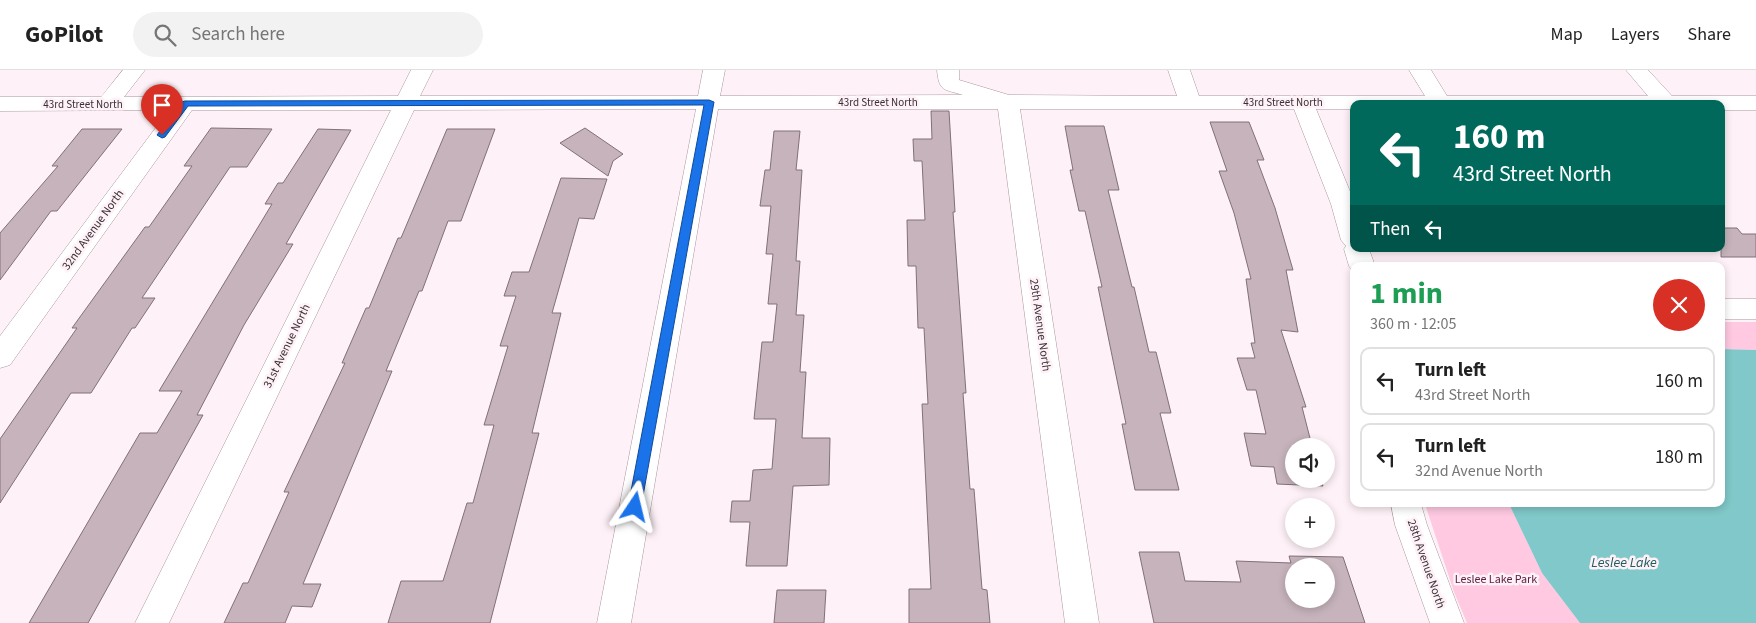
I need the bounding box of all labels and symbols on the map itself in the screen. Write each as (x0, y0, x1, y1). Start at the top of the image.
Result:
pin (141, 84, 183, 135)
street label: 43rd Street North (838, 95, 918, 110)
street label: 43rd Street North (1243, 95, 1323, 110)
street label: 43rd Street North (43, 97, 123, 112)
street label: 32nd Avenue North (58, 186, 128, 274)
street label: 29th Avenue North (1025, 278, 1055, 372)
street label: 31st Avenue North (259, 301, 315, 391)
position arrow (608, 480, 660, 532)
street label: 28th Avenue North (1403, 517, 1449, 611)
water label: Leslee Lake (1591, 553, 1657, 573)
park label: Leslee Lake Park (1455, 571, 1537, 588)

